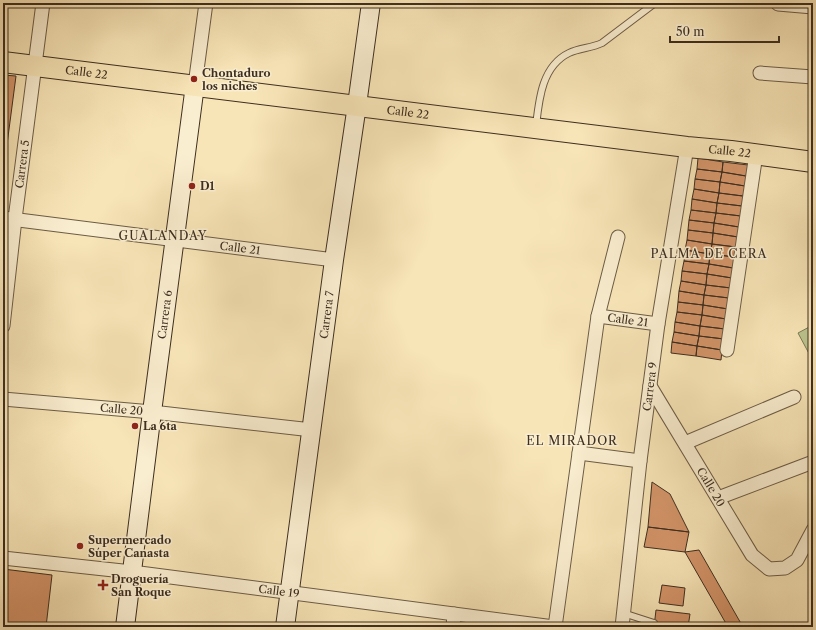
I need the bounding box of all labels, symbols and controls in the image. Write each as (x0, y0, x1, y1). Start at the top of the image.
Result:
scale bar (670, 18, 779, 44)
text: 50 m (676, 24, 705, 39)
street label: Calle 22 (64, 63, 108, 82)
place label: Chontaduro los niches (202, 66, 271, 93)
marker: Chontaduro los niches (189, 74, 199, 84)
street label: Calle 22 (386, 103, 430, 122)
street label: Carrera 5 (12, 139, 32, 189)
street label: Calle 22 (708, 142, 752, 161)
place label: D1 (200, 179, 215, 193)
marker: D1 (187, 181, 197, 191)
district label: GUALANDAY (119, 228, 207, 243)
street label: Calle 21 (219, 239, 262, 258)
district label: PALMA DE CERA (650, 246, 768, 261)
street label: Carrera 6 (155, 289, 175, 340)
street label: Carrera 7 (317, 289, 337, 340)
street label: Calle 21 (607, 310, 649, 330)
street label: Carrera 9 (640, 361, 660, 412)
street label: Calle 20 (99, 400, 144, 418)
place label: La 6ta (143, 419, 178, 433)
marker: La 6ta (130, 421, 140, 431)
district label: EL MIRADOR (526, 433, 618, 448)
street label: Calle 20 (694, 465, 728, 509)
place label: Supermercado Súper Canasta (88, 533, 171, 560)
marker: Supermercado Súper Canasta (75, 541, 85, 551)
place label: Droguería San Roque (111, 572, 172, 599)
marker: Droguería San Roque (98, 580, 108, 590)
street label: Calle 19 (258, 582, 300, 601)

